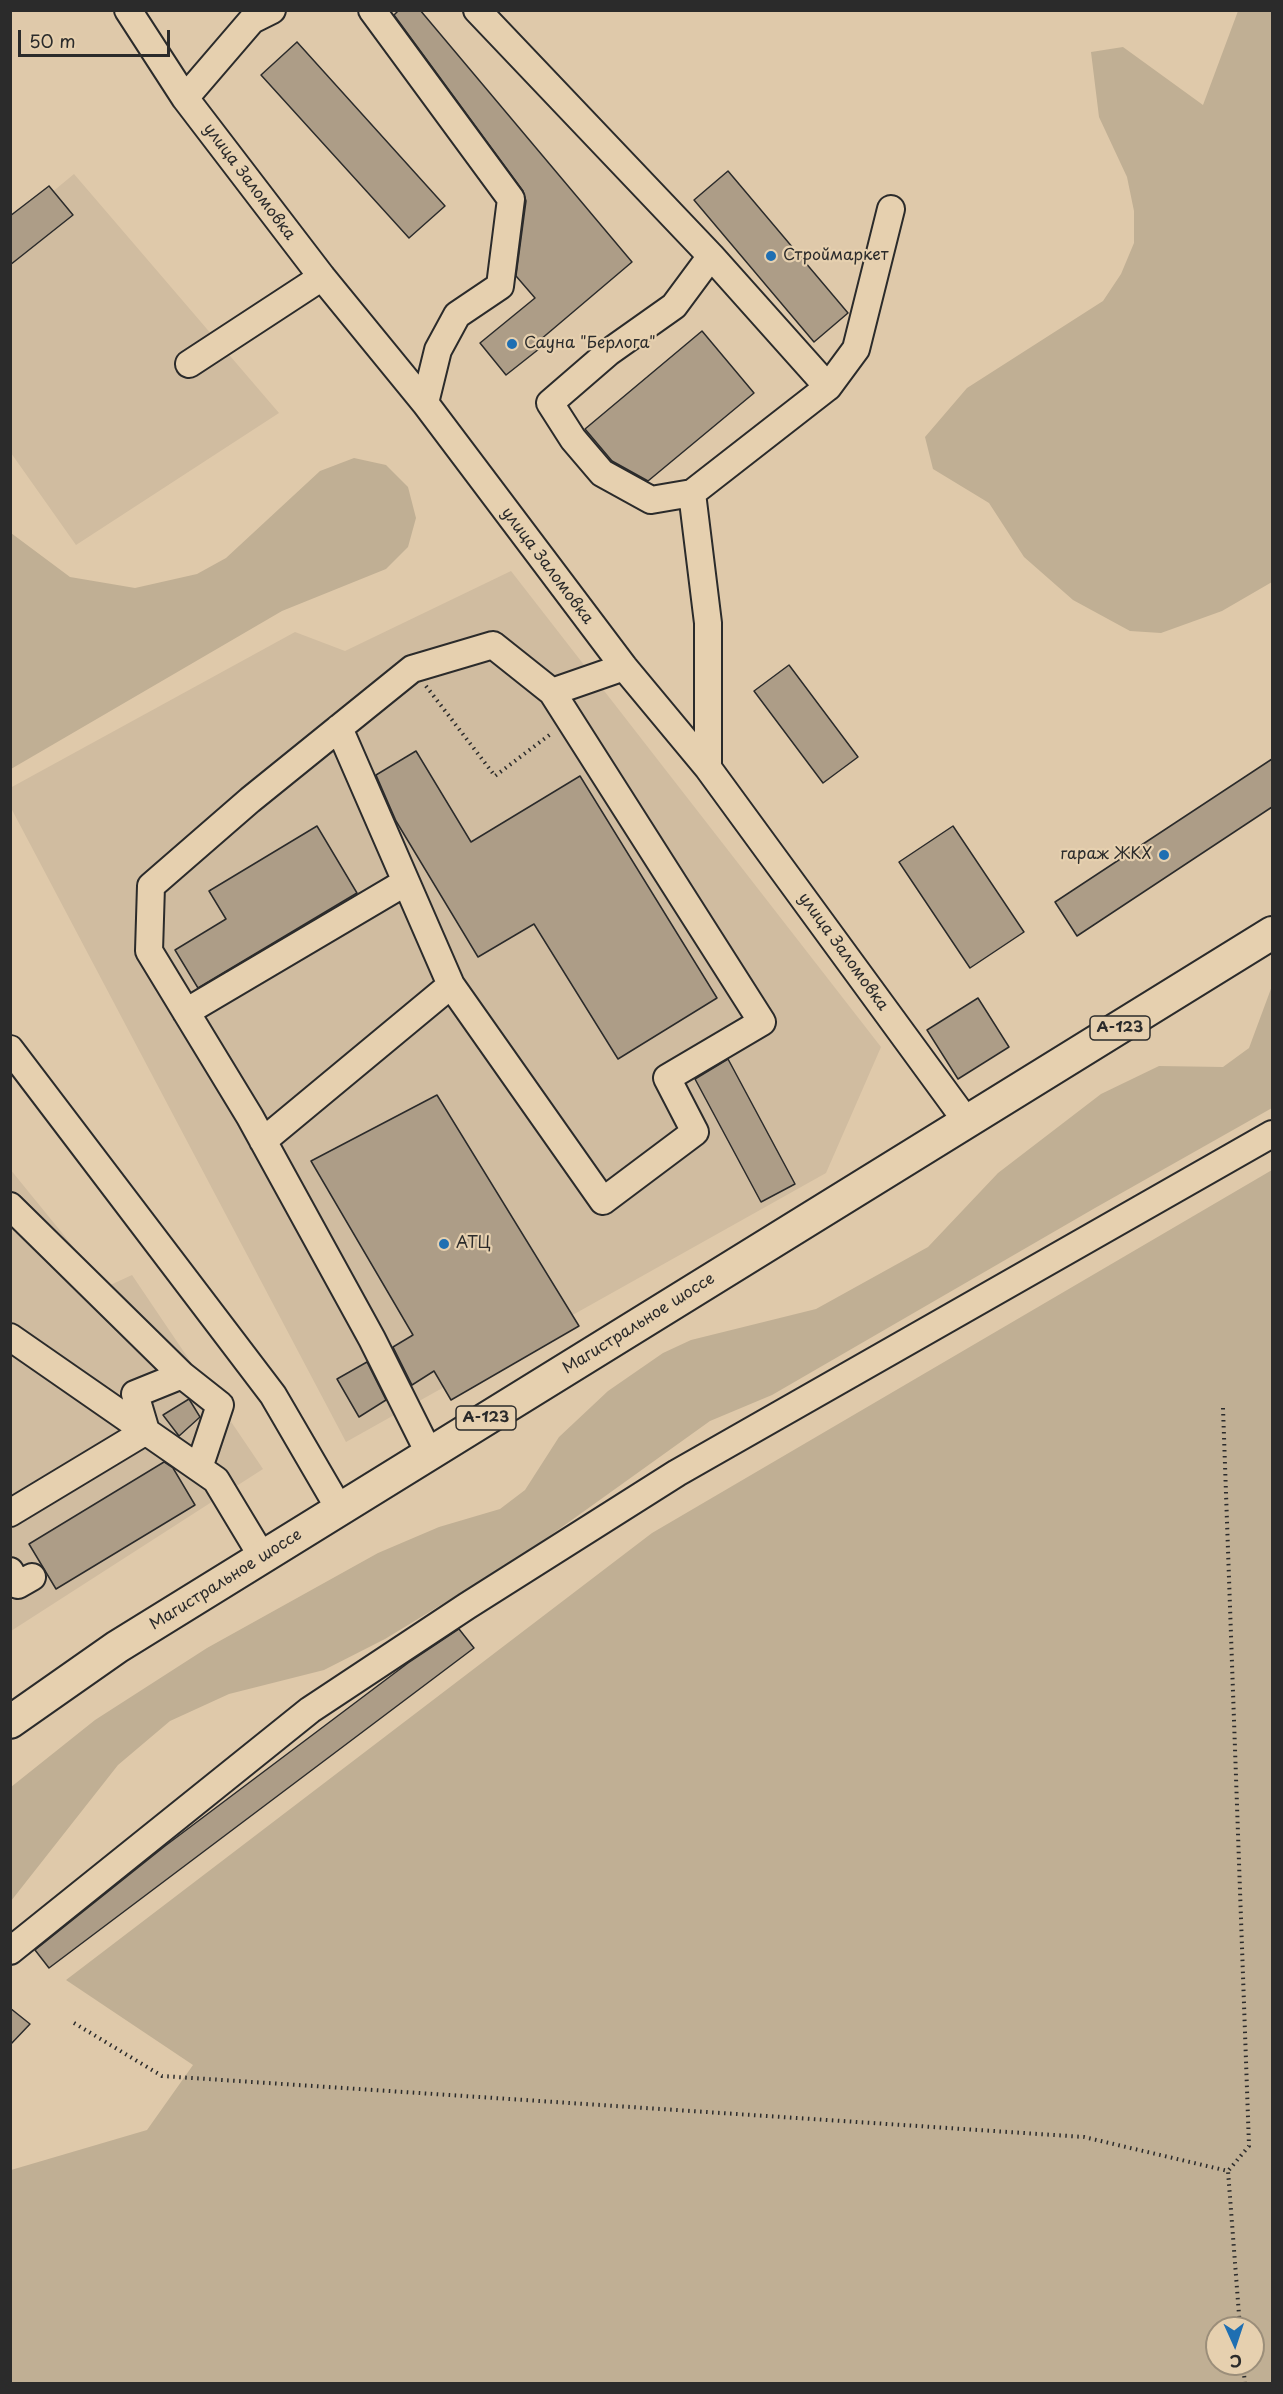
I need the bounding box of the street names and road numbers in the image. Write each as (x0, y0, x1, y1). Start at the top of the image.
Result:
street label: улица Заломовка (199, 120, 299, 244)
street label: улица Заломовка (497, 504, 597, 628)
street label: улица Заломовка (794, 889, 892, 1015)
road number: А-123 (1090, 1016, 1150, 1040)
street label: Магистральное шоссе (559, 1269, 719, 1379)
road number: А-123 (456, 1406, 516, 1430)
street label: Магистральное шоссе (146, 1525, 306, 1635)

